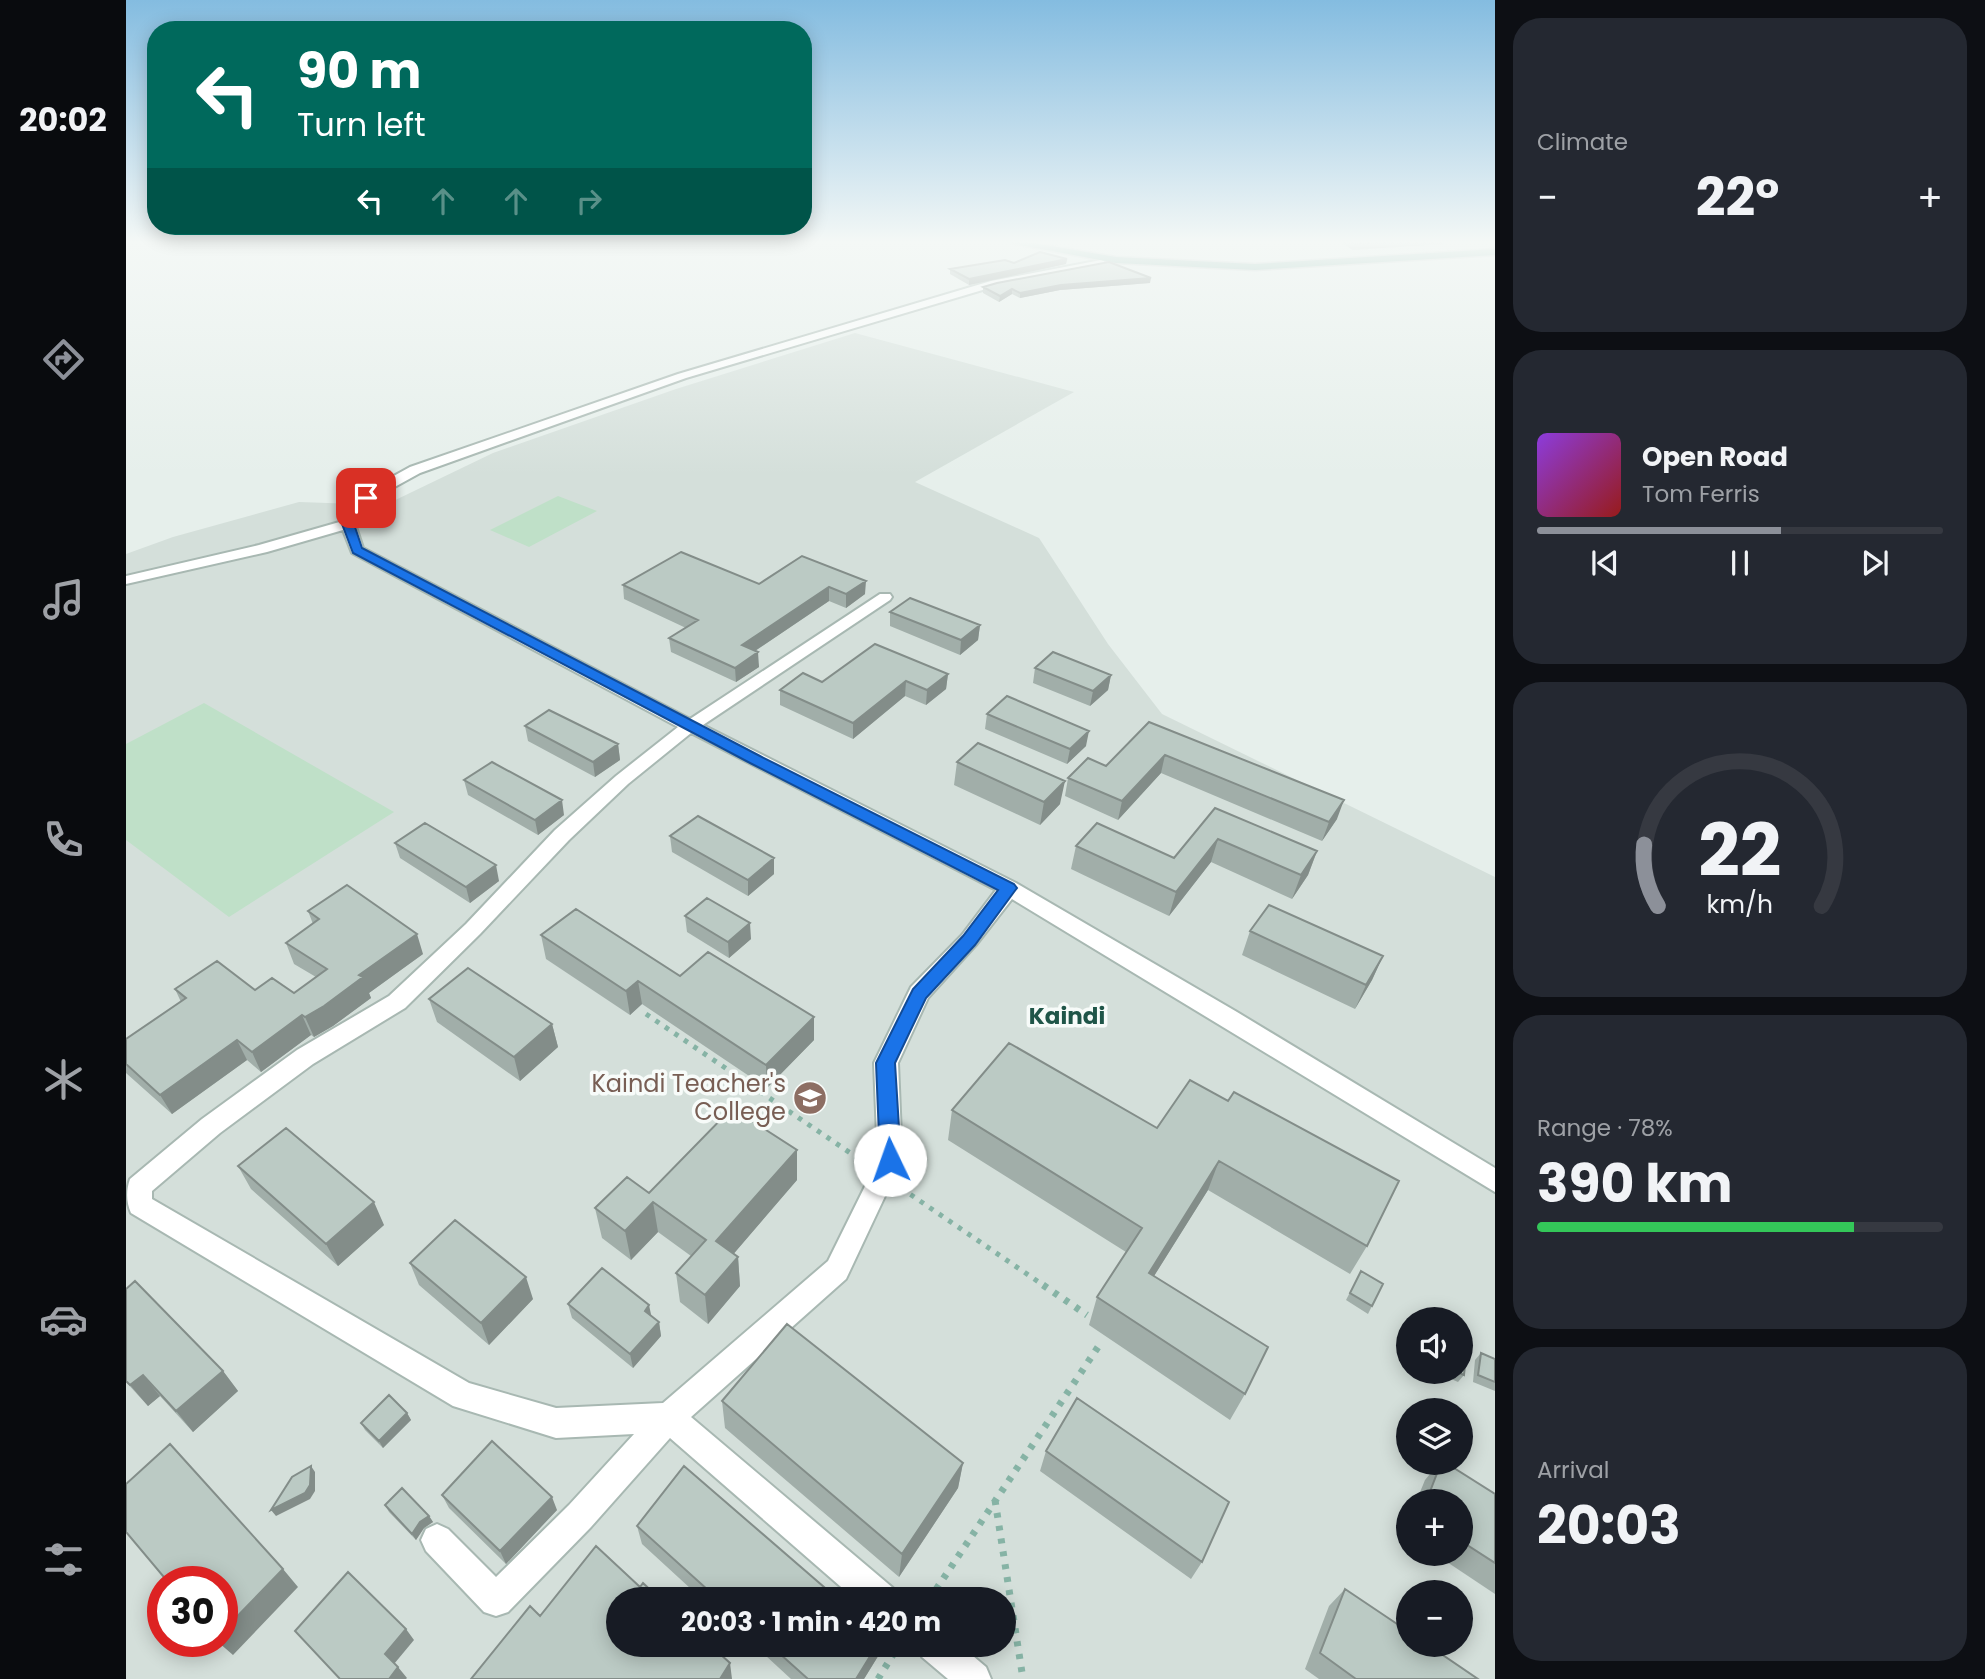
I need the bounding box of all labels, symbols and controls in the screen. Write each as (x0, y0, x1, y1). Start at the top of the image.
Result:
text: 90 m (297, 37, 421, 105)
icon: left (182, 49, 273, 140)
text: 20:02 (19, 97, 107, 142)
text: Turn left (297, 102, 426, 147)
text: Climate (1537, 126, 1628, 158)
text: 22° (1696, 161, 1779, 234)
text: − (1537, 171, 1558, 224)
text: + (1917, 171, 1943, 224)
icon: left (351, 182, 389, 220)
icon: ahead (424, 182, 462, 220)
icon: ahead (497, 182, 535, 220)
icon: right (570, 182, 608, 220)
icon: directions (39, 335, 88, 384)
text: Open Road (1642, 439, 1788, 475)
pin (336, 468, 396, 528)
text: Tom Ferris (1642, 478, 1760, 510)
icon: arrive (347, 479, 385, 517)
icon: previous (1586, 544, 1624, 582)
icon: pause (1721, 544, 1759, 582)
icon: next (1856, 544, 1894, 582)
icon: music (39, 575, 88, 624)
text: 22 (1698, 800, 1782, 901)
icon: phone (39, 815, 88, 864)
text: km/h (1707, 886, 1773, 921)
district label: Kaindi (1029, 1000, 1105, 1032)
icon: climate (39, 1055, 88, 1104)
place label: Kaindi Teacher's College (591, 1067, 786, 1128)
school or university icon: Kaindi Teacher's College (791, 1079, 829, 1117)
text: Range · 78% (1537, 1112, 1673, 1144)
position arrow (853, 1123, 927, 1197)
text: 390 km (1537, 1147, 1733, 1220)
icon: car (39, 1295, 88, 1344)
map controls (1396, 1307, 1473, 1657)
button: sound (1396, 1307, 1473, 1384)
button: layers (1396, 1398, 1473, 1475)
text: Arrival (1537, 1454, 1609, 1486)
button: + (1396, 1489, 1473, 1566)
text: 20:03 (1537, 1489, 1681, 1562)
icon: filters (39, 1535, 88, 1584)
speed limit sign: 30 (147, 1566, 238, 1657)
button: − (1396, 1580, 1473, 1657)
text: 20:03 · 1 min · 420 m (681, 1604, 941, 1640)

